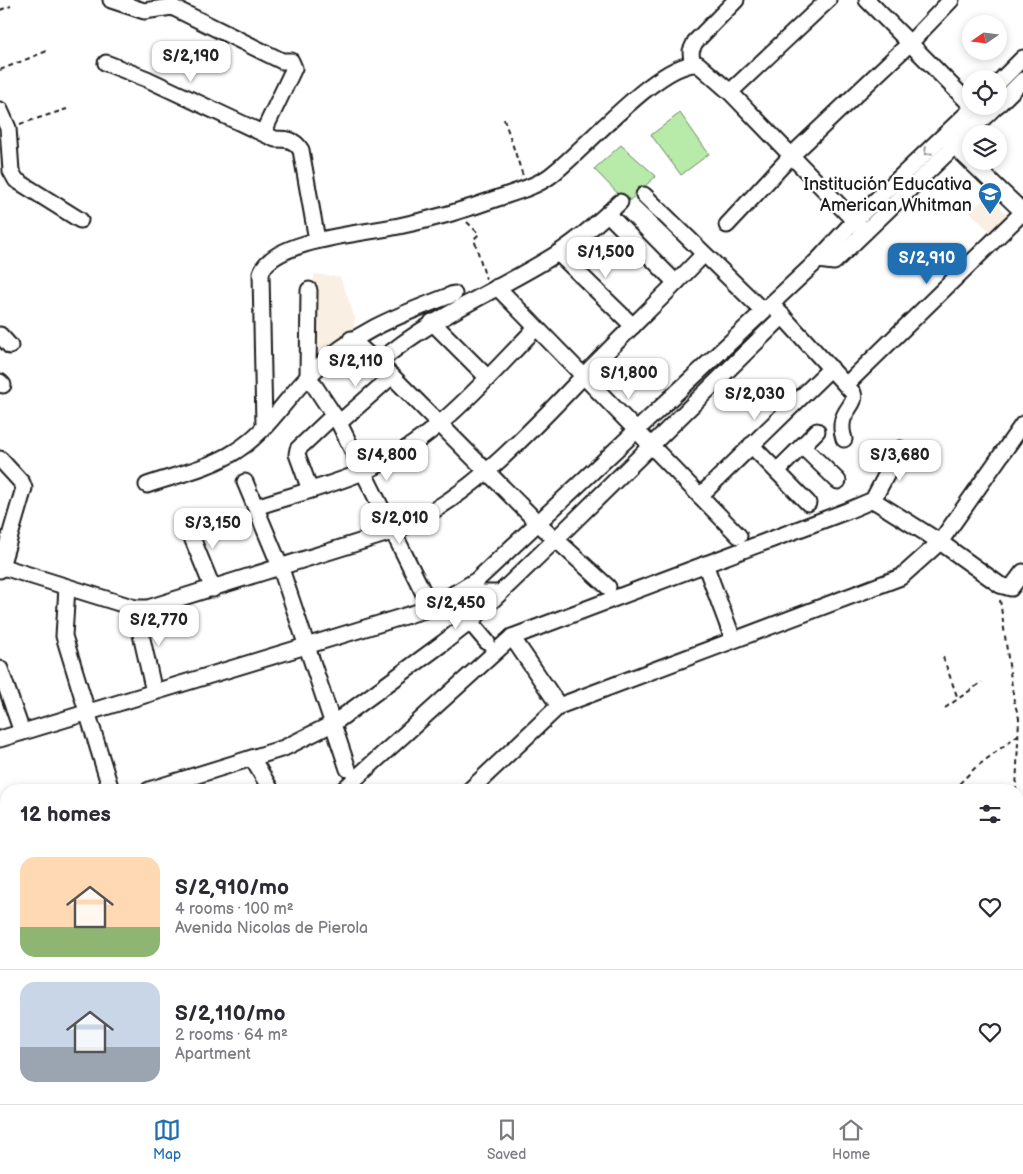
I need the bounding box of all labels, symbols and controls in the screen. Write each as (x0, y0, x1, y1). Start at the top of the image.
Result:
north arrow (962, 15, 1008, 60)
map controls (962, 15, 1007, 170)
pin: S/2,190 (145, 41, 237, 83)
text: S/2,190 (163, 47, 219, 66)
button: locate (962, 70, 1007, 115)
button: layers (962, 125, 1007, 170)
one-way arrow (924, 147, 933, 156)
place label: Institución Educativa American Whitman (803, 174, 972, 216)
school or university icon: Institución Educativa American Whitman (977, 181, 1003, 215)
pin: S/1,500 (560, 236, 652, 279)
pin: S/2,910 (881, 242, 973, 285)
text: S/1,500 (578, 243, 634, 262)
text: S/2,910 (899, 249, 955, 268)
pin: S/2,110 (310, 346, 402, 388)
text: S/2,110 (329, 352, 383, 371)
pin: S/1,800 (583, 358, 675, 400)
text: S/1,800 (600, 364, 658, 383)
pin: S/2,030 (709, 378, 801, 421)
text: S/2,030 (725, 385, 785, 404)
pin: S/4,800 (341, 440, 433, 482)
pin: S/3,680 (854, 440, 946, 482)
text: S/4,800 (357, 446, 417, 465)
text: S/3,680 (870, 446, 930, 465)
pin: S/2,010 (354, 502, 446, 545)
pin: S/3,150 (167, 508, 259, 550)
text: S/2,010 (371, 509, 429, 528)
text: S/3,150 (185, 514, 241, 533)
pin: S/2,450 (410, 588, 502, 630)
text: S/2,450 (426, 594, 486, 613)
pin: S/2,770 (113, 604, 205, 647)
text: S/2,770 (130, 611, 188, 630)
icon: filters (976, 800, 1004, 828)
text: 12 homes (20, 802, 111, 827)
text: S/2,910/mo (175, 875, 289, 900)
icon: home (60, 877, 120, 937)
icon: heart (976, 893, 1004, 921)
text: 4 rooms · 100 m² (175, 900, 294, 919)
text: Avenida Nicolas de Pierola (175, 919, 368, 938)
text: S/2,110/mo (175, 1001, 286, 1026)
icon: home (60, 1002, 120, 1062)
icon: heart (976, 1018, 1004, 1046)
text: 2 rooms · 64 m² (175, 1026, 288, 1045)
text: Apartment (175, 1045, 251, 1064)
tab: Map (153, 1116, 181, 1163)
tab: Saved (487, 1116, 526, 1163)
tab: Home (832, 1116, 870, 1163)

